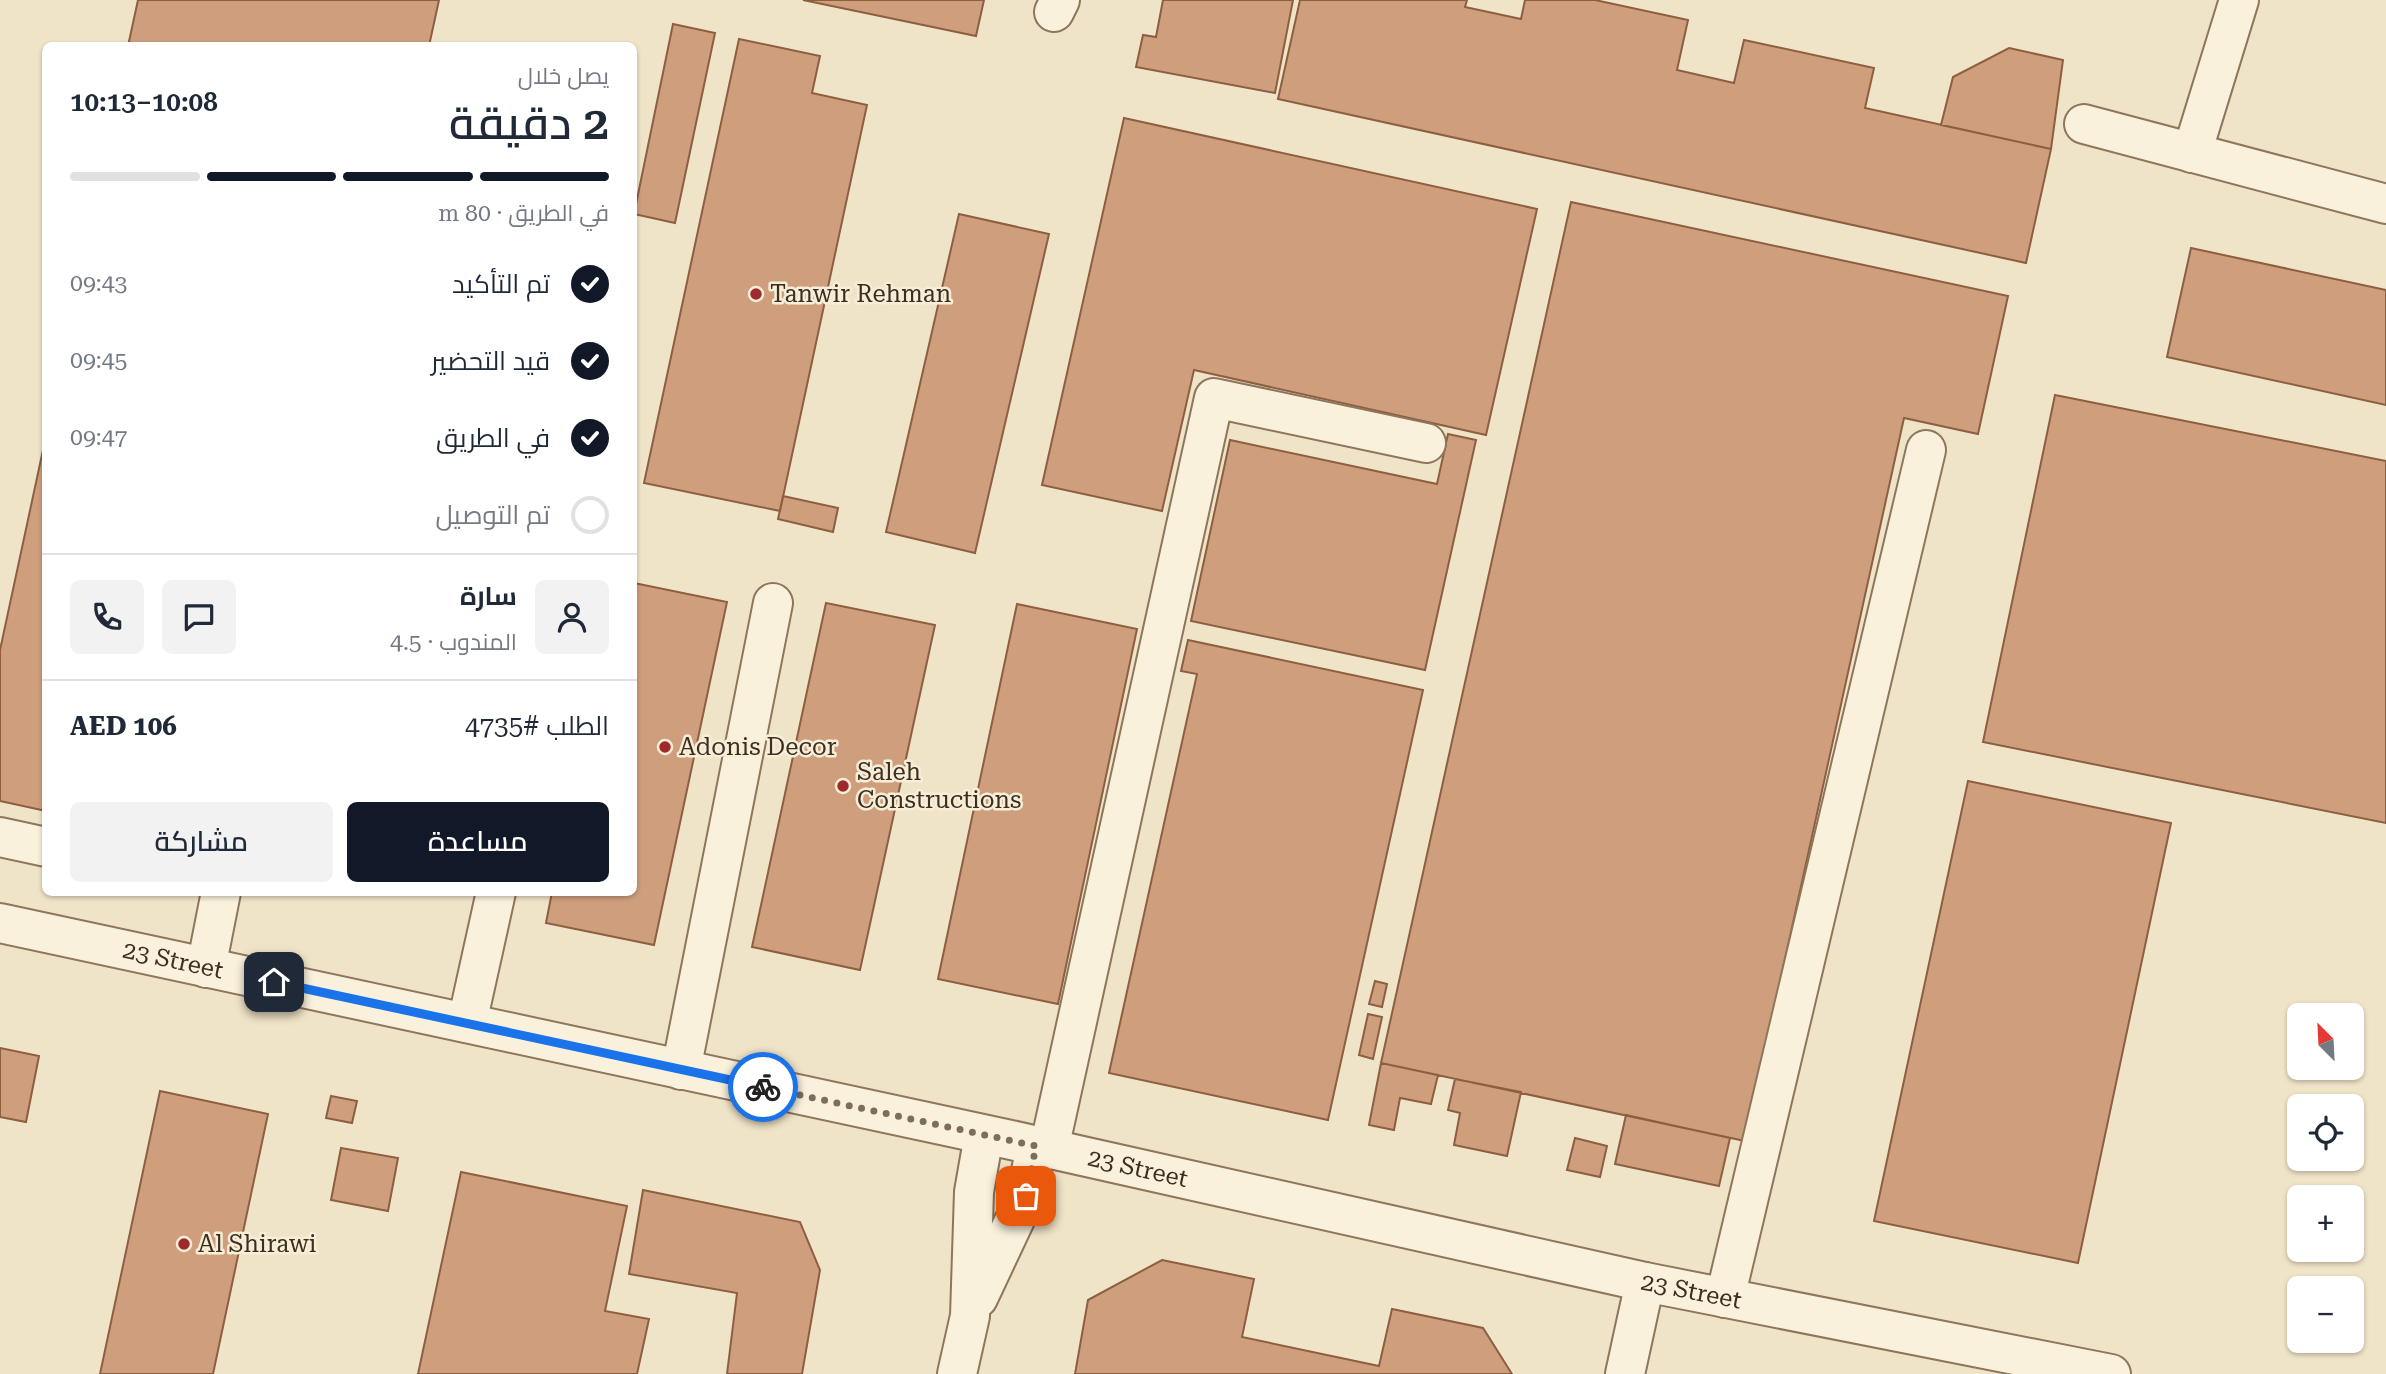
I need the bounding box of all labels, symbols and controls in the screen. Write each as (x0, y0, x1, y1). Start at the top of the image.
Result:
text: يصل خلال (518, 63, 609, 90)
text: 10:08–10:13 (70, 87, 218, 117)
text: 2 دقيقة (449, 96, 609, 150)
text: في الطريق · 80 m (438, 200, 609, 227)
icon: check (571, 265, 609, 303)
text: تم التأكيد (452, 269, 550, 299)
text: 09:43 (70, 270, 127, 297)
place label: Tanwir Rehman (770, 280, 951, 308)
marker: Tanwir Rehman (748, 286, 764, 302)
icon: check (571, 342, 609, 380)
text: قيد التحضير (431, 346, 550, 376)
text: 09:45 (70, 347, 127, 374)
icon: check (571, 419, 609, 457)
text: في الطريق (436, 423, 550, 453)
text: 09:47 (70, 424, 127, 451)
text: تم التوصيل (435, 500, 550, 530)
button: phone (70, 580, 144, 654)
button: chat (162, 580, 236, 654)
button: person (535, 580, 609, 654)
text: سارة (460, 581, 517, 611)
text: المندوب · 4.5 (390, 629, 517, 656)
text: AED 106 (70, 711, 177, 741)
text: الطلب #4735 (465, 711, 609, 741)
place label: Adonis Decor (679, 733, 837, 761)
marker: Adonis Decor (657, 739, 673, 755)
place label: Saleh Constructions (857, 758, 1021, 814)
marker: Saleh Constructions (835, 778, 851, 794)
button: مشاركة (70, 802, 333, 882)
button: مساعدة (347, 802, 609, 882)
street label: 23 Street (120, 936, 226, 985)
pin (244, 952, 304, 1012)
icon: home (255, 963, 293, 1001)
north arrow (2287, 1003, 2364, 1080)
map controls (2287, 1003, 2364, 1353)
courier (728, 1052, 798, 1122)
icon: bike (744, 1068, 782, 1106)
button: locate (2287, 1094, 2364, 1171)
street label: 23 Street (1085, 1144, 1191, 1193)
pin (996, 1166, 1056, 1226)
icon: bag (1007, 1177, 1045, 1215)
button: + (2287, 1185, 2364, 1262)
place label: Al Shirawi (198, 1230, 317, 1258)
marker: Al Shirawi (176, 1236, 192, 1252)
street label: 23 Street (1639, 1268, 1744, 1315)
button: − (2287, 1276, 2364, 1353)

